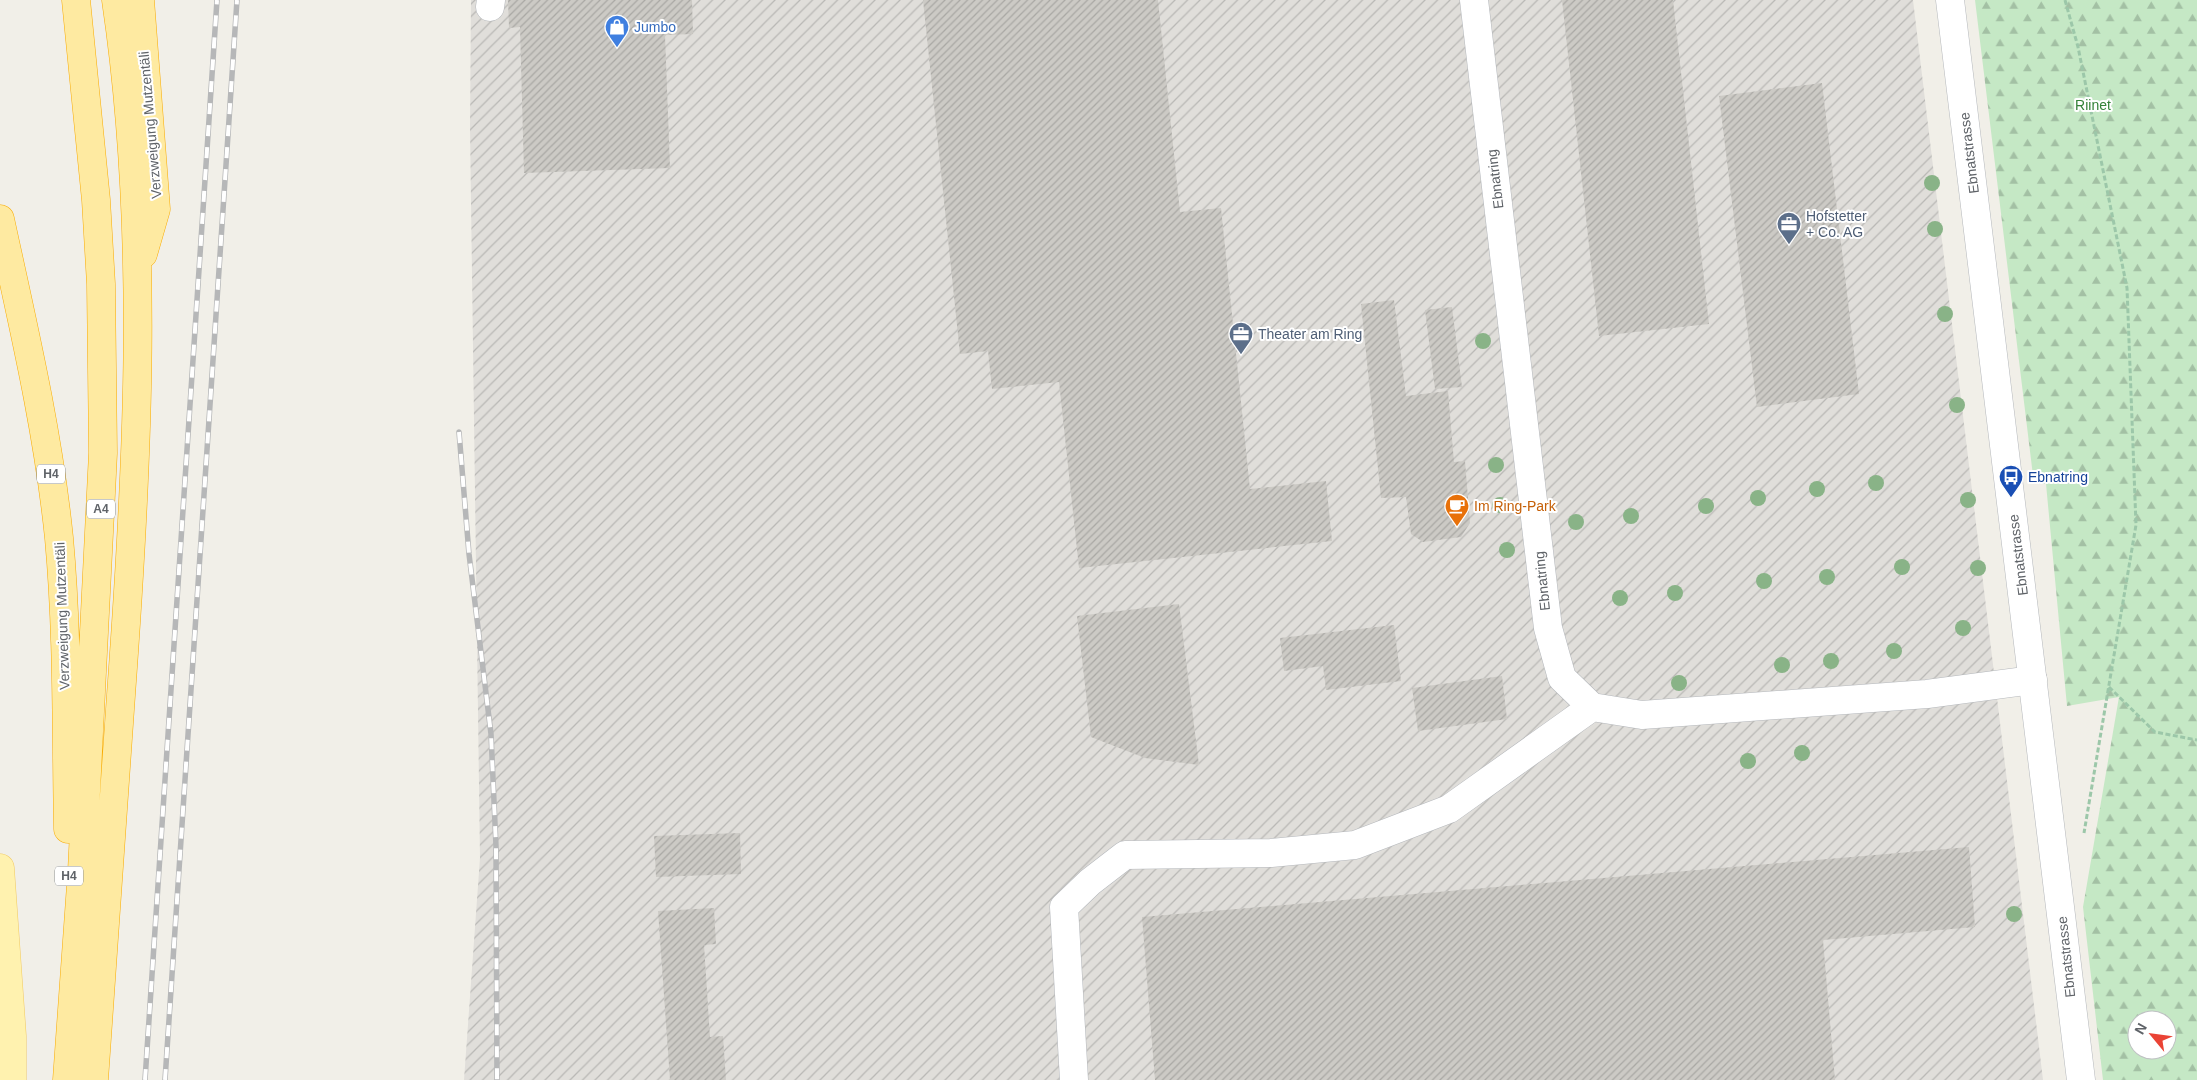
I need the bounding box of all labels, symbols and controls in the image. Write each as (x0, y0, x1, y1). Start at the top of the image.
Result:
shop icon: Jumbo (604, 14, 630, 48)
place label: Jumbo (634, 19, 676, 35)
street label: Verzweigung Mutzentäli (136, 51, 164, 199)
park label: Riinet (2075, 97, 2111, 113)
street label: Ebnatstrasse (1956, 111, 1982, 195)
street label: Ebnatring (1483, 148, 1507, 210)
place label: Hofstetter + Co. AG (1806, 208, 1867, 240)
office icon: Hofstetter + Co. AG (1776, 211, 1802, 245)
office icon: Theater am Ring (1228, 321, 1254, 355)
place label: Theater am Ring (1258, 326, 1362, 342)
road number: H4 (37, 464, 65, 484)
bus stop icon: Ebnatring (1998, 464, 2024, 498)
place label: Ebnatring (2028, 469, 2088, 485)
cafe icon: Im Ring-Park (1444, 493, 1470, 527)
place label: Im Ring-Park (1474, 498, 1557, 514)
road number: A4 (87, 499, 115, 518)
street label: Ebnatstrasse (2005, 513, 2031, 597)
street label: Verzweigung Mutzentäli (51, 542, 73, 690)
street label: Ebnatring (1531, 550, 1553, 612)
road number: H4 (55, 866, 83, 886)
street label: Ebnatstrasse (2054, 915, 2078, 998)
north arrow (2127, 1010, 2177, 1060)
text: N (2131, 1020, 2150, 1037)

